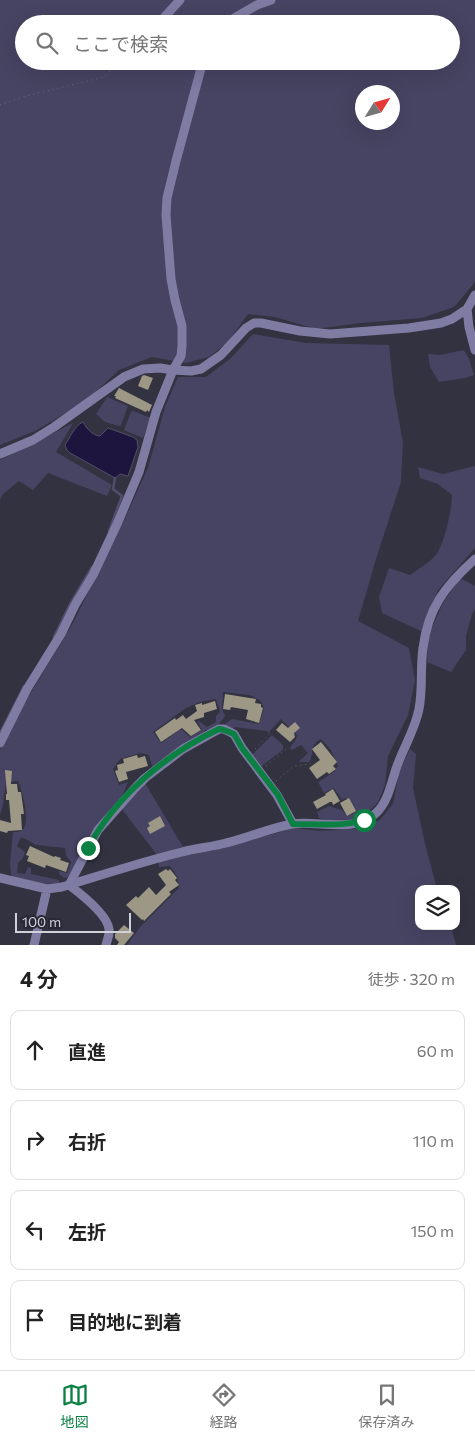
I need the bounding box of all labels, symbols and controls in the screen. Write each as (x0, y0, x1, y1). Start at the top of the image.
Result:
search box (15, 15, 460, 70)
icon: search (33, 29, 61, 57)
text: ここで検索 (73, 32, 168, 55)
north arrow (355, 85, 400, 130)
route start (353, 809, 376, 832)
route end (77, 837, 100, 860)
map controls (415, 885, 460, 930)
button: layers (415, 885, 460, 930)
scale bar (15, 910, 131, 933)
text: 100 m (22, 913, 61, 930)
text: 4 分 (20, 966, 58, 991)
text: 徒歩 · 320 m (368, 969, 455, 988)
icon: ahead (21, 1036, 49, 1064)
text: 直進 (68, 1040, 106, 1063)
text: 60 m (417, 1041, 454, 1060)
icon: right (21, 1126, 49, 1154)
text: 右折 (68, 1130, 106, 1153)
text: 110 m (413, 1131, 454, 1150)
icon: left (21, 1216, 49, 1244)
text: 左折 (68, 1220, 106, 1243)
text: 150 m (411, 1221, 454, 1240)
icon: arrive (21, 1306, 49, 1334)
text: 目的地に到着 (68, 1310, 182, 1333)
tab: 地図 (61, 1381, 89, 1431)
tab: 経路 (210, 1381, 238, 1431)
tab: 保存済み (359, 1381, 415, 1431)

